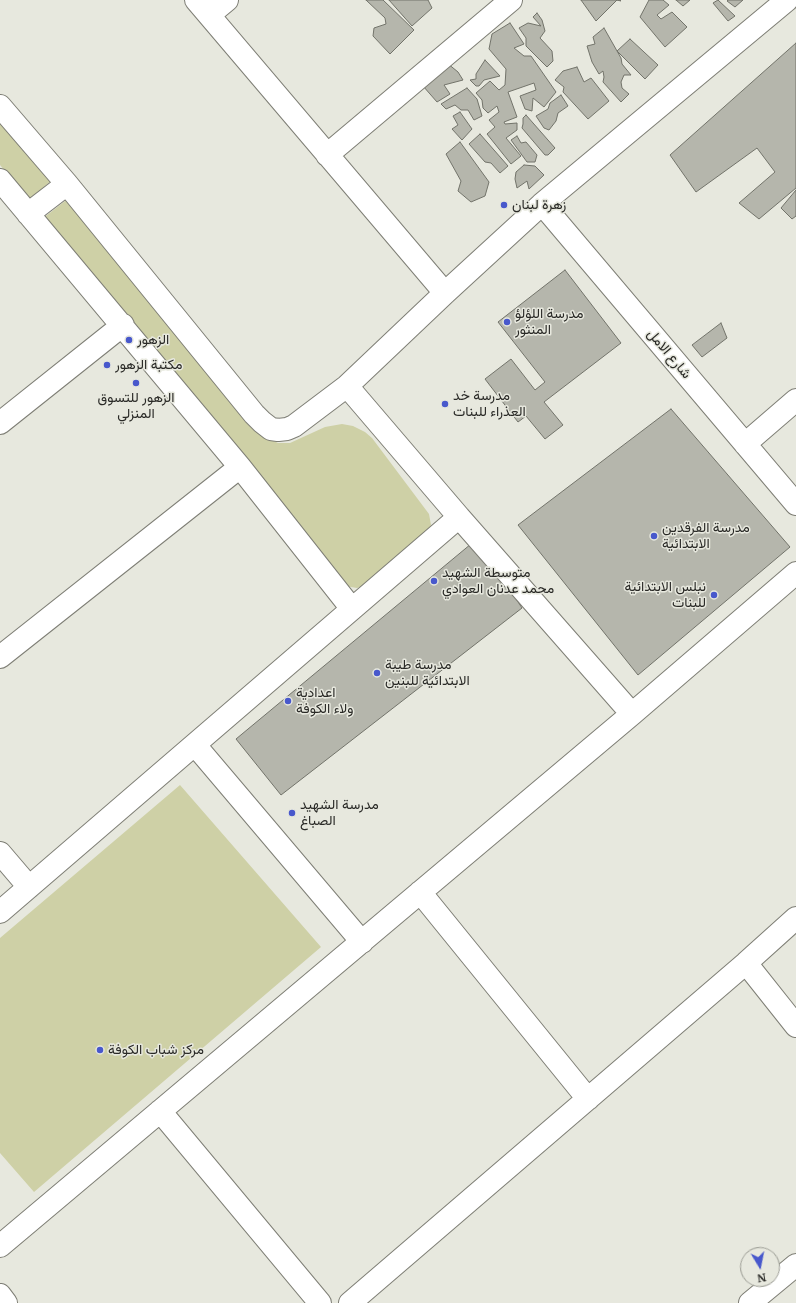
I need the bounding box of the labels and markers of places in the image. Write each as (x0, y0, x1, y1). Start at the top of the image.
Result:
place label: زهرة لبنان (512, 197, 566, 213)
marker: زهرة لبنان (499, 200, 509, 210)
place label: مدرسة اللؤلؤ المنثور (515, 306, 583, 338)
marker: مدرسة اللؤلؤ المنثور (502, 317, 512, 327)
place label: الزهور (137, 332, 169, 348)
marker: الزهور (124, 335, 134, 345)
place label: مكتبة الزهور (115, 357, 182, 373)
marker: مكتبة الزهور (102, 360, 112, 370)
marker: الزهور للتسوق المنزلي (131, 378, 141, 388)
place label: مدرسة خد العذراء للبنات (453, 388, 526, 420)
place label: الزهور للتسوق المنزلي (98, 390, 174, 422)
marker: مدرسة خد العذراء للبنات (440, 399, 450, 409)
place label: مدرسة الفرقدين الابتدائية (662, 520, 750, 552)
marker: مدرسة الفرقدين الابتدائية (649, 531, 659, 541)
place label: متوسطة الشهيد محمد عدنان العوادي (442, 565, 554, 598)
marker: متوسطة الشهيد محمد عدنان العوادي (429, 576, 439, 586)
place label: نبلس الابتدائية للبنات (624, 579, 706, 612)
marker: نبلس الابتدائية للبنات (709, 590, 719, 600)
place label: مدرسة طيبة الابتدائية للبنين (385, 657, 470, 690)
marker: مدرسة طيبة الابتدائية للبنين (372, 668, 382, 678)
place label: اعدادية ولاء الكوفة (296, 685, 353, 718)
marker: اعدادية ولاء الكوفة (283, 696, 293, 706)
place label: مدرسة الشهيد الصباغ (300, 797, 379, 830)
marker: مدرسة الشهيد الصباغ (287, 808, 297, 818)
place label: مركز شباب الكوفة (108, 1042, 204, 1058)
marker: مركز شباب الكوفة (95, 1045, 105, 1055)

